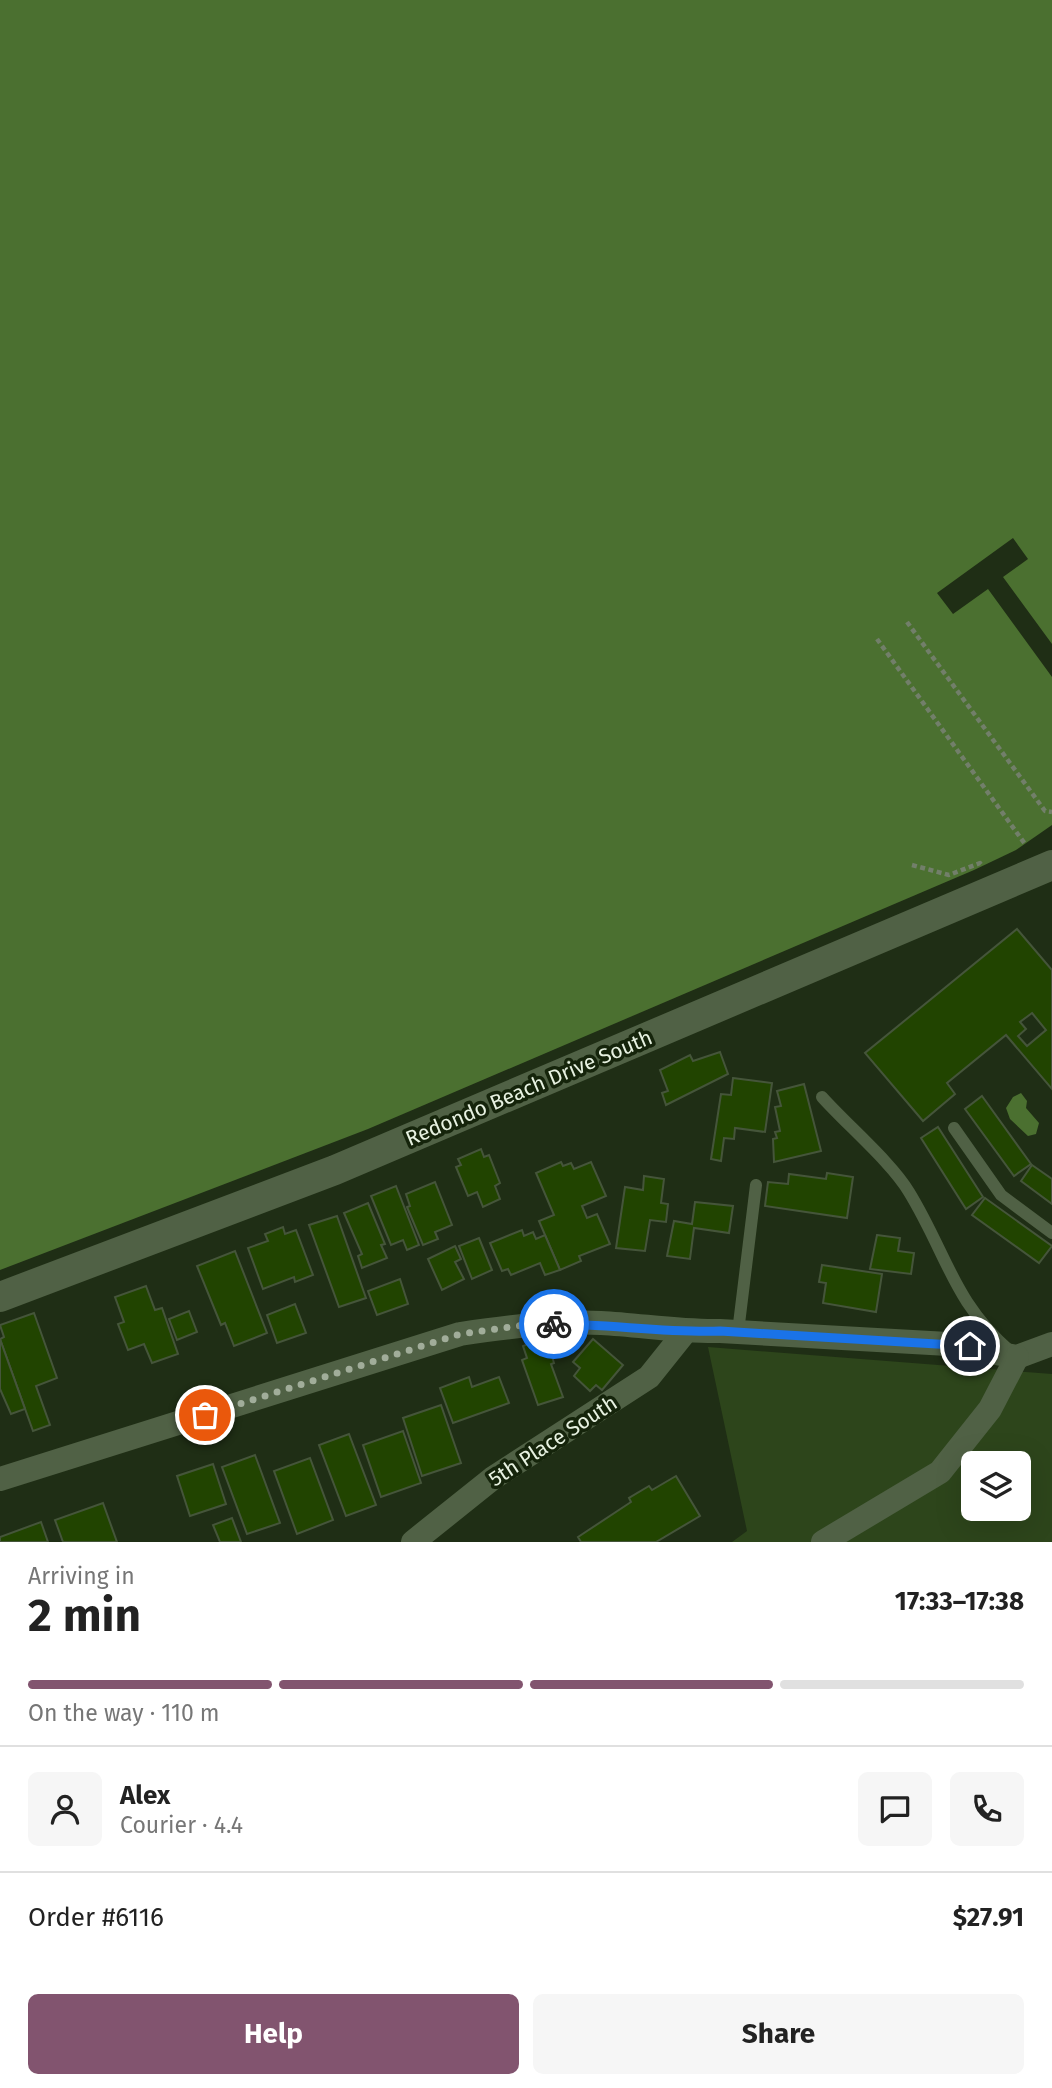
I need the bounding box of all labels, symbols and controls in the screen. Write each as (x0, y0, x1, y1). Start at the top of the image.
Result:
street label: Redondo Beach Drive South (402, 1024, 656, 1152)
courier (519, 1289, 589, 1359)
icon: bike (535, 1305, 573, 1343)
pin (940, 1316, 1000, 1376)
icon: home (951, 1327, 989, 1365)
pin (175, 1385, 235, 1445)
street label: 5th Place South (484, 1390, 622, 1492)
icon: bag (186, 1396, 224, 1434)
map controls (961, 1451, 1031, 1521)
button: layers (961, 1451, 1031, 1521)
text: Arriving in (28, 1562, 135, 1590)
text: 17:33–17:38 (895, 1586, 1024, 1617)
text: 2 min (28, 1588, 141, 1643)
text: On the way · 110 m (28, 1699, 220, 1727)
button: person (28, 1772, 102, 1846)
button: chat (858, 1772, 932, 1846)
button: phone (950, 1772, 1024, 1846)
text: Alex (120, 1780, 170, 1811)
text: Courier · 4.4 (120, 1811, 243, 1839)
text: Order #6116 (28, 1902, 164, 1933)
text: $27.91 (953, 1902, 1024, 1933)
button: Help (28, 1994, 519, 2074)
button: Share (533, 1994, 1024, 2074)

